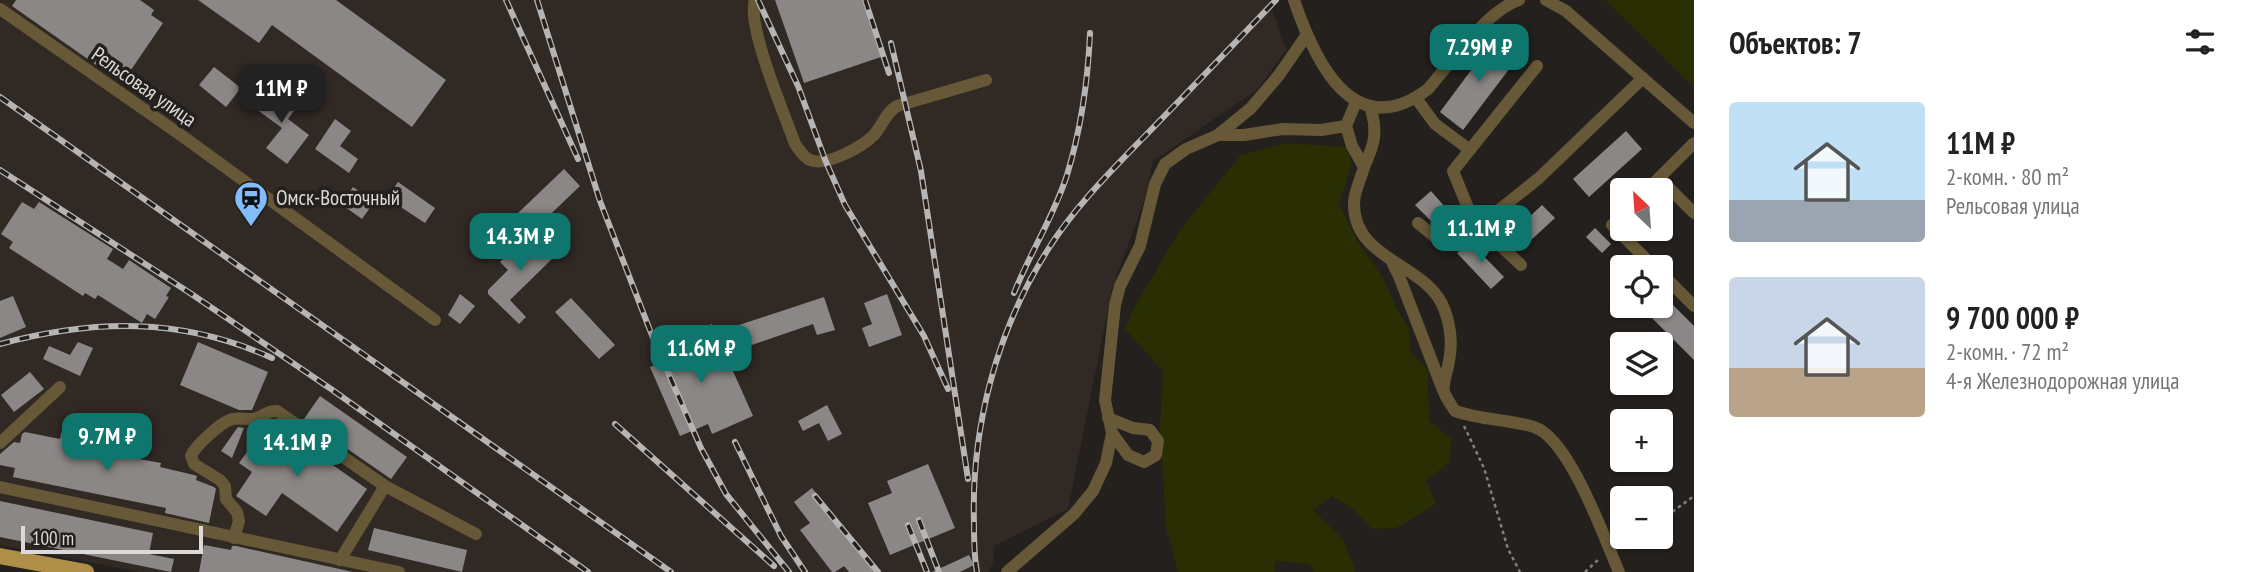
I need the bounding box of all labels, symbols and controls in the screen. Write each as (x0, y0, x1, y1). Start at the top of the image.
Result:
text: Объектов: 7 (1729, 23, 1862, 62)
icon: filters (2181, 23, 2219, 61)
pin: 7.29M ₽ (1414, 24, 1544, 84)
text: 7.29M ₽ (1446, 32, 1512, 61)
street label: Рельсовая улица (87, 41, 202, 133)
pin: 11M ₽ (232, 66, 330, 125)
text: 11M ₽ (255, 73, 307, 102)
text: 11M ₽ (1946, 123, 2015, 162)
icon: home (1785, 130, 1869, 214)
text: 2-комн. · 80 m² (1946, 162, 2069, 191)
north arrow (1610, 178, 1673, 242)
map controls (1610, 178, 1673, 549)
station icon: Омск-Восточный (232, 179, 270, 228)
place label: Омск-Восточный (276, 184, 400, 211)
text: Рельсовая улица (1946, 191, 2080, 220)
pin: 11.1M ₽ (1416, 205, 1546, 265)
text: 11.1M ₽ (1447, 213, 1515, 242)
pin: 14.3M ₽ (455, 214, 585, 273)
text: 14.3M ₽ (486, 221, 554, 250)
button: locate (1610, 255, 1673, 318)
text: 9 700 000 ₽ (1946, 298, 2079, 337)
icon: home (1785, 305, 1869, 389)
pin: 11.6M ₽ (636, 326, 766, 385)
button: layers (1610, 332, 1673, 395)
text: 11.6M ₽ (667, 333, 735, 362)
text: 2-комн. · 72 m² (1946, 337, 2069, 366)
text: 4-я Железнодорожная улица (1946, 366, 2179, 395)
button: + (1610, 409, 1673, 472)
pin: 9.7M ₽ (50, 414, 164, 473)
pin: 14.1M ₽ (232, 420, 362, 479)
text: 9.7M ₽ (78, 421, 136, 450)
text: 14.1M ₽ (263, 427, 331, 456)
button: − (1610, 486, 1673, 549)
scale bar (21, 523, 203, 555)
text: 100 m (32, 526, 74, 550)

